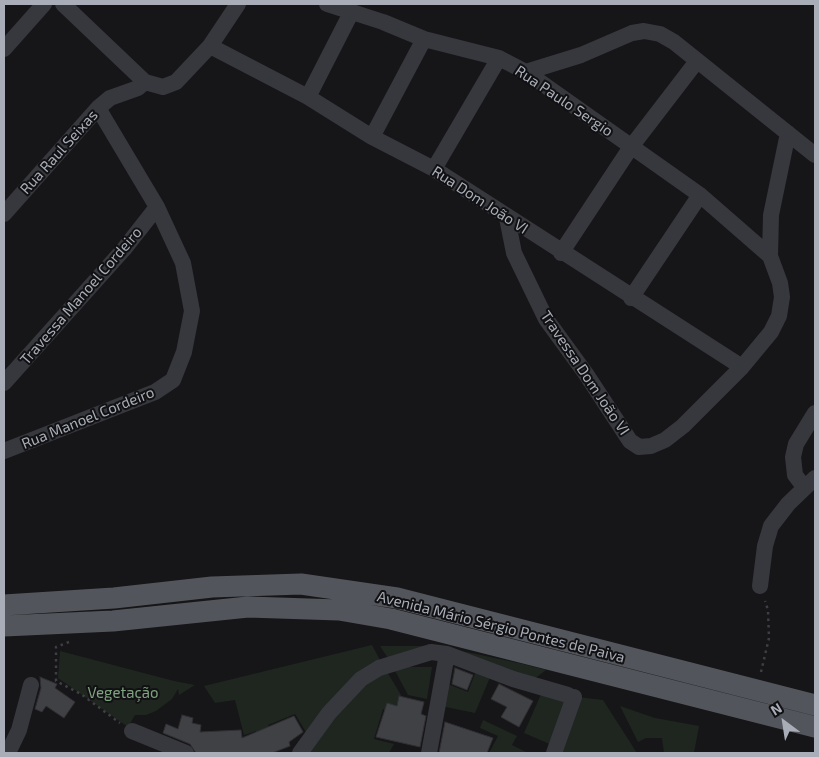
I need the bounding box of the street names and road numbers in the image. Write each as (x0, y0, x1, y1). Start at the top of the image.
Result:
street label: Rua Paulo Sergio (512, 62, 616, 140)
street label: Rua Raul Seixas (16, 106, 102, 198)
street label: Rua Dom João VI (428, 162, 532, 238)
street label: Travessa Manoel Cordeiro (16, 224, 146, 368)
street label: Travessa Dom João VI (537, 307, 633, 439)
street label: Rua Manoel Cordeiro (19, 383, 157, 453)
street label: Avenida Mário Sérgio Pontes de Paiva (375, 587, 627, 667)

